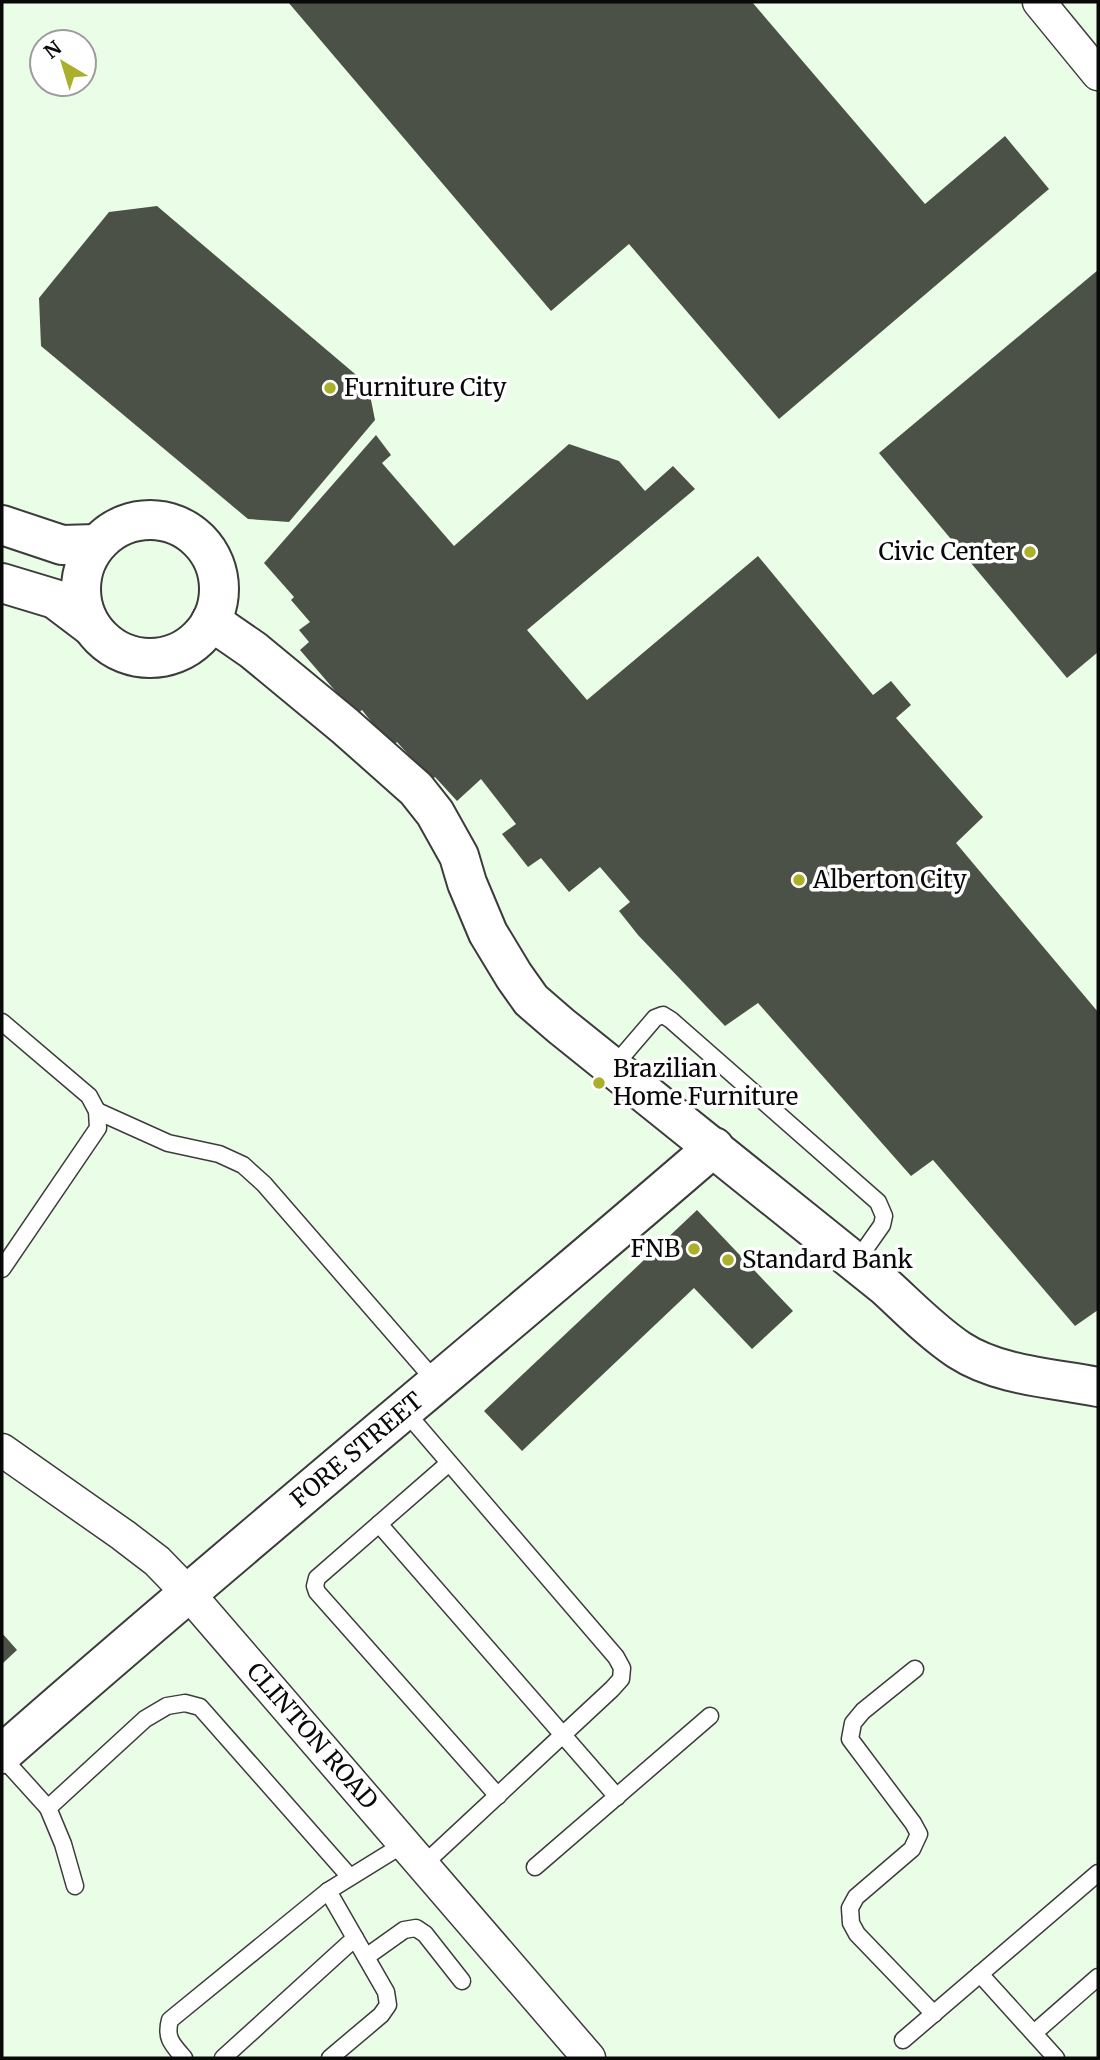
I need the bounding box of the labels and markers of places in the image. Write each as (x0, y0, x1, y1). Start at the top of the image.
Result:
place label: Furniture City (344, 372, 506, 403)
marker: Furniture City (322, 380, 338, 396)
place label: Civic Center (878, 536, 1016, 567)
marker: Civic Center (1022, 544, 1038, 560)
place label: Alberton City (812, 864, 967, 895)
marker: Alberton City (791, 872, 807, 888)
place label: Brazilian Home Furniture (613, 1053, 798, 1112)
marker: Brazilian Home Furniture (591, 1075, 607, 1091)
place label: FNB (631, 1233, 680, 1264)
marker: FNB (686, 1241, 702, 1257)
place label: Standard Bank (742, 1244, 914, 1275)
marker: Standard Bank (720, 1252, 736, 1268)

